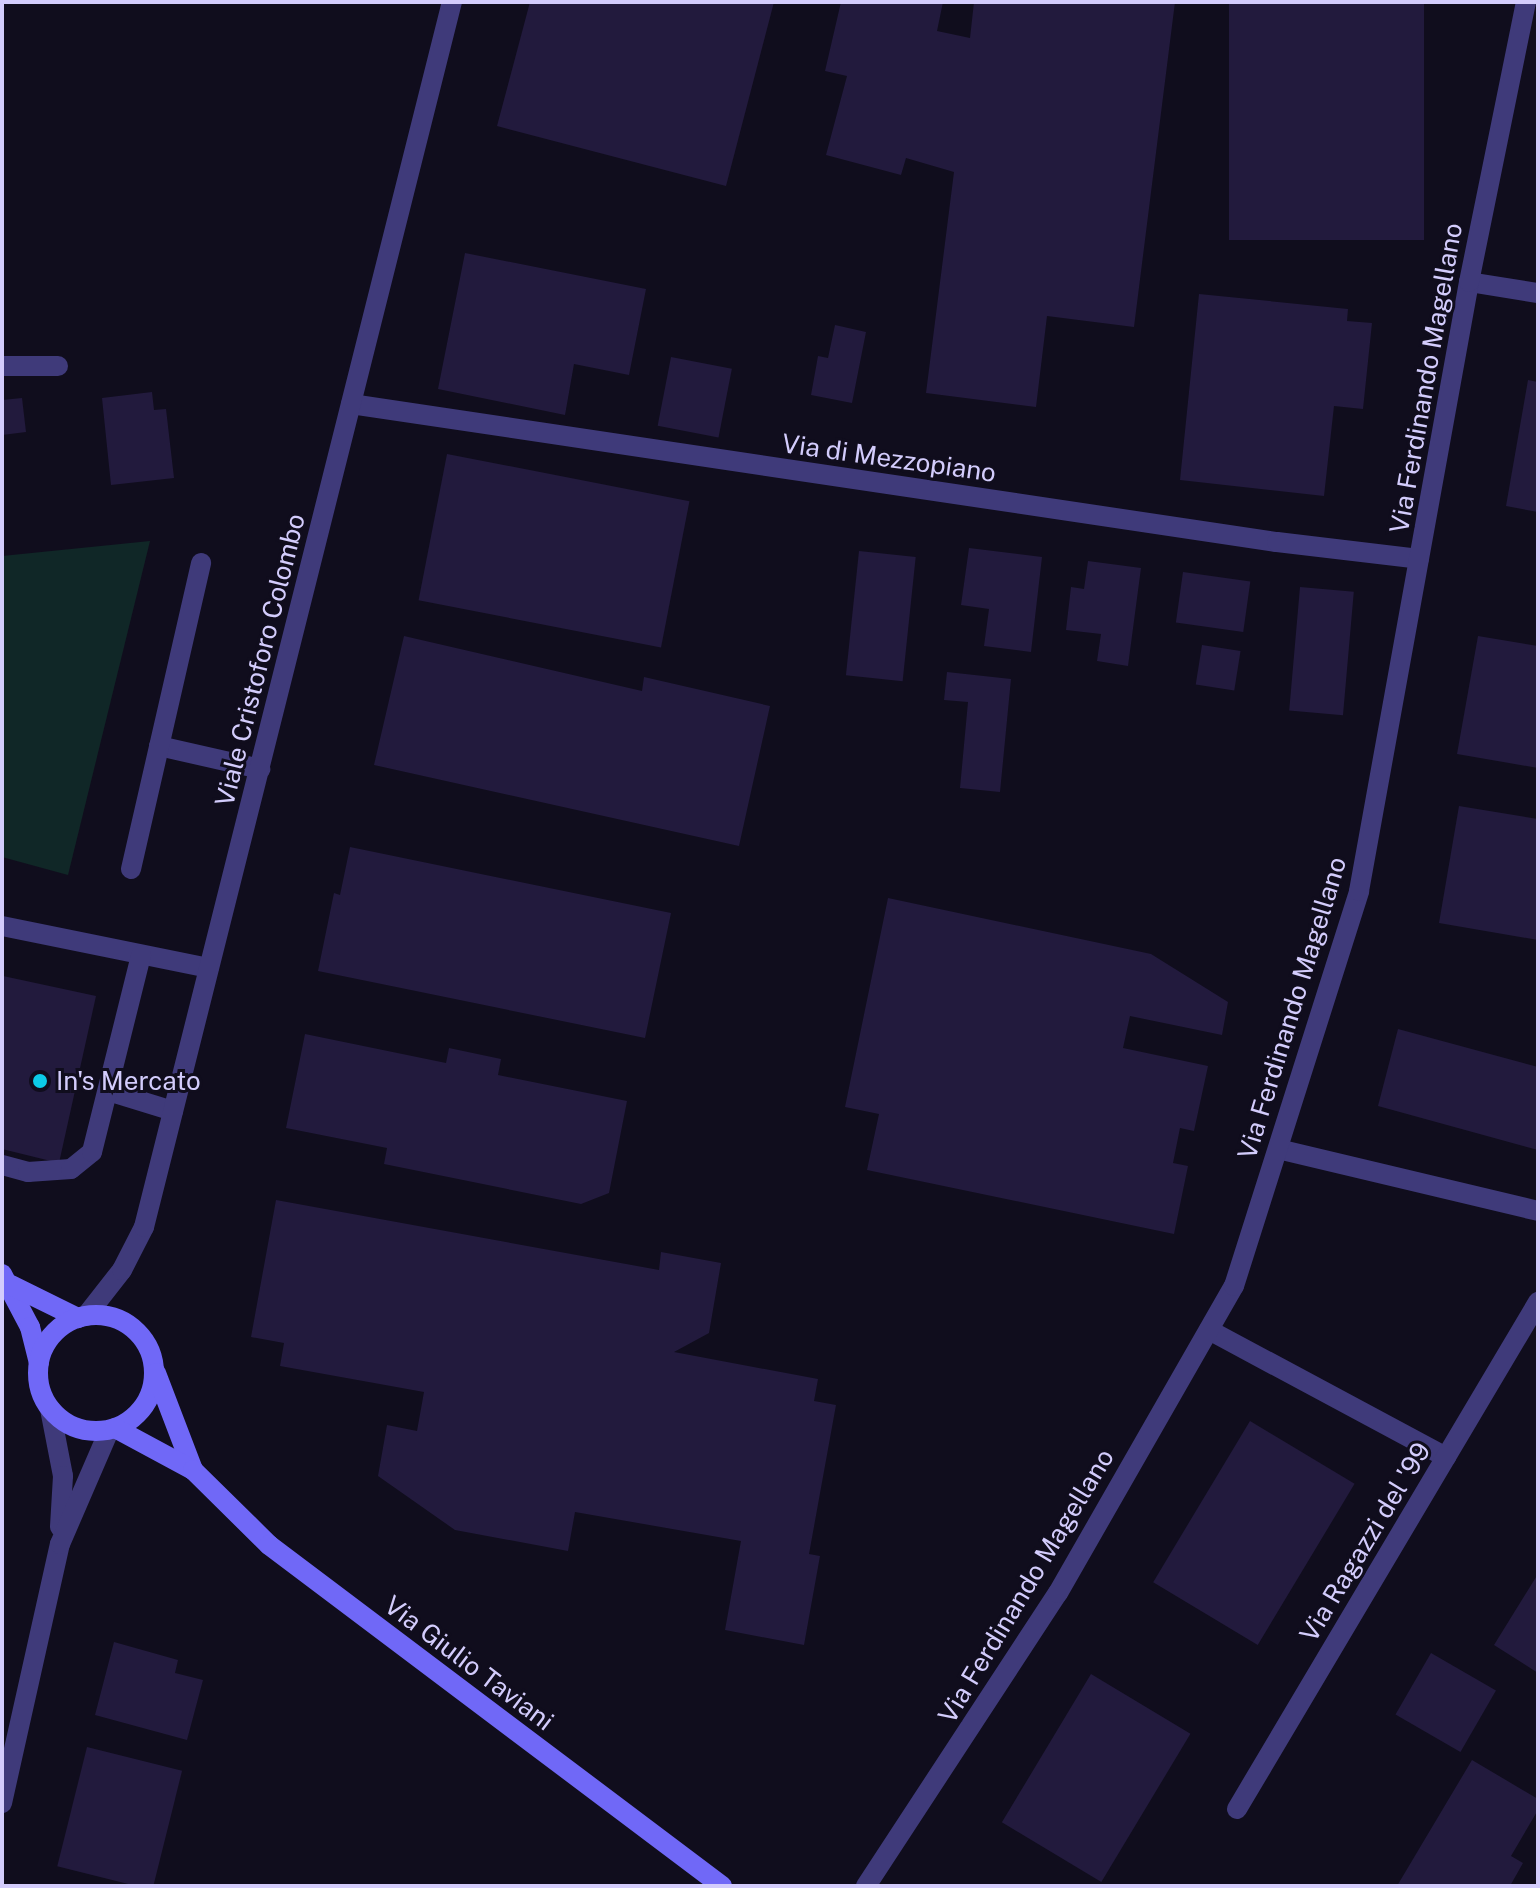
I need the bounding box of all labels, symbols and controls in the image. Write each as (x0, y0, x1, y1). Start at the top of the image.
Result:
street label: Via Ferdinando Magellano (1383, 220, 1469, 536)
street label: Via di Mezzopiano (780, 428, 998, 488)
street label: Viale Cristoforo Colombo (208, 510, 312, 810)
street label: Via Ferdinando Magellano (1231, 853, 1353, 1163)
place label: In's Mercato (56, 1065, 201, 1097)
marker: In's Mercato (31, 1072, 49, 1090)
street label: Via Ragazzi del '99 (1293, 1436, 1437, 1648)
street label: Via Ferdinando Magellano (932, 1443, 1120, 1729)
street label: Via Giulio Taviani (378, 1589, 560, 1737)

